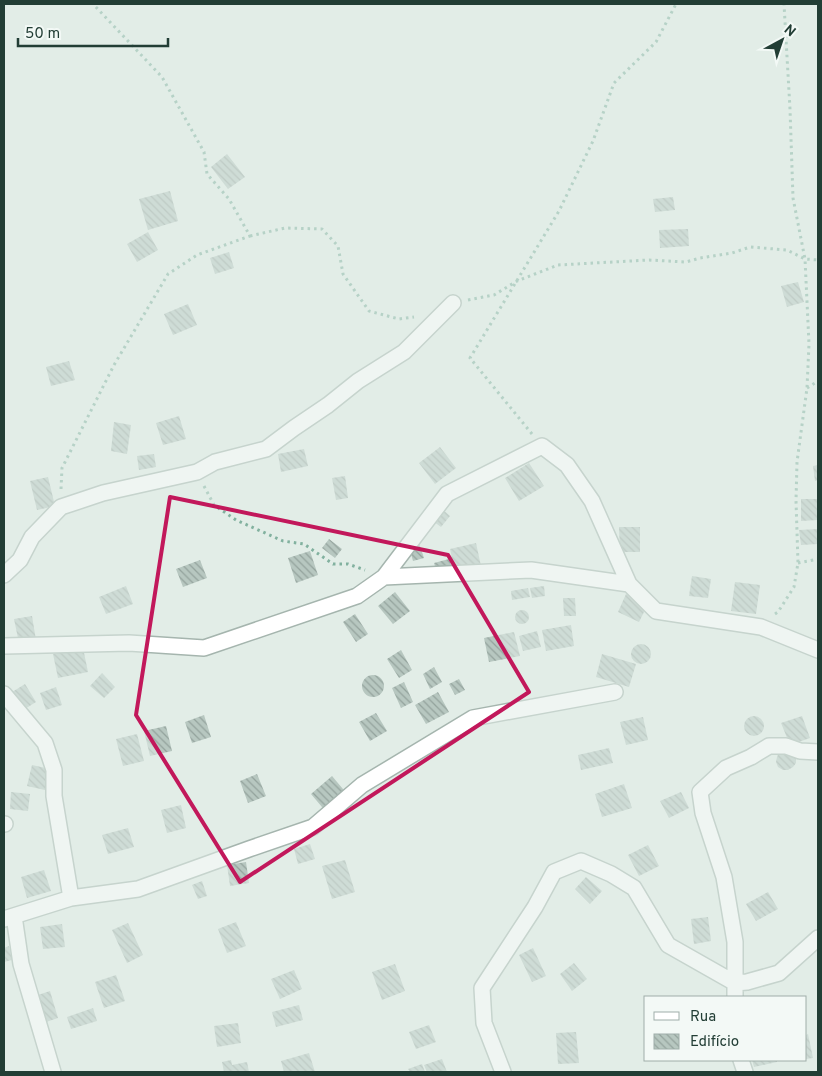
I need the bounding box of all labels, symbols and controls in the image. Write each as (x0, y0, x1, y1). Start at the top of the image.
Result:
scale bar (18, 15, 168, 47)
north arrow (757, 15, 807, 65)
text: N (780, 21, 799, 41)
text: 50 m (25, 25, 60, 44)
legend (644, 996, 807, 1061)
text: Rua (690, 1008, 716, 1027)
text: Edifício (690, 1033, 739, 1052)

